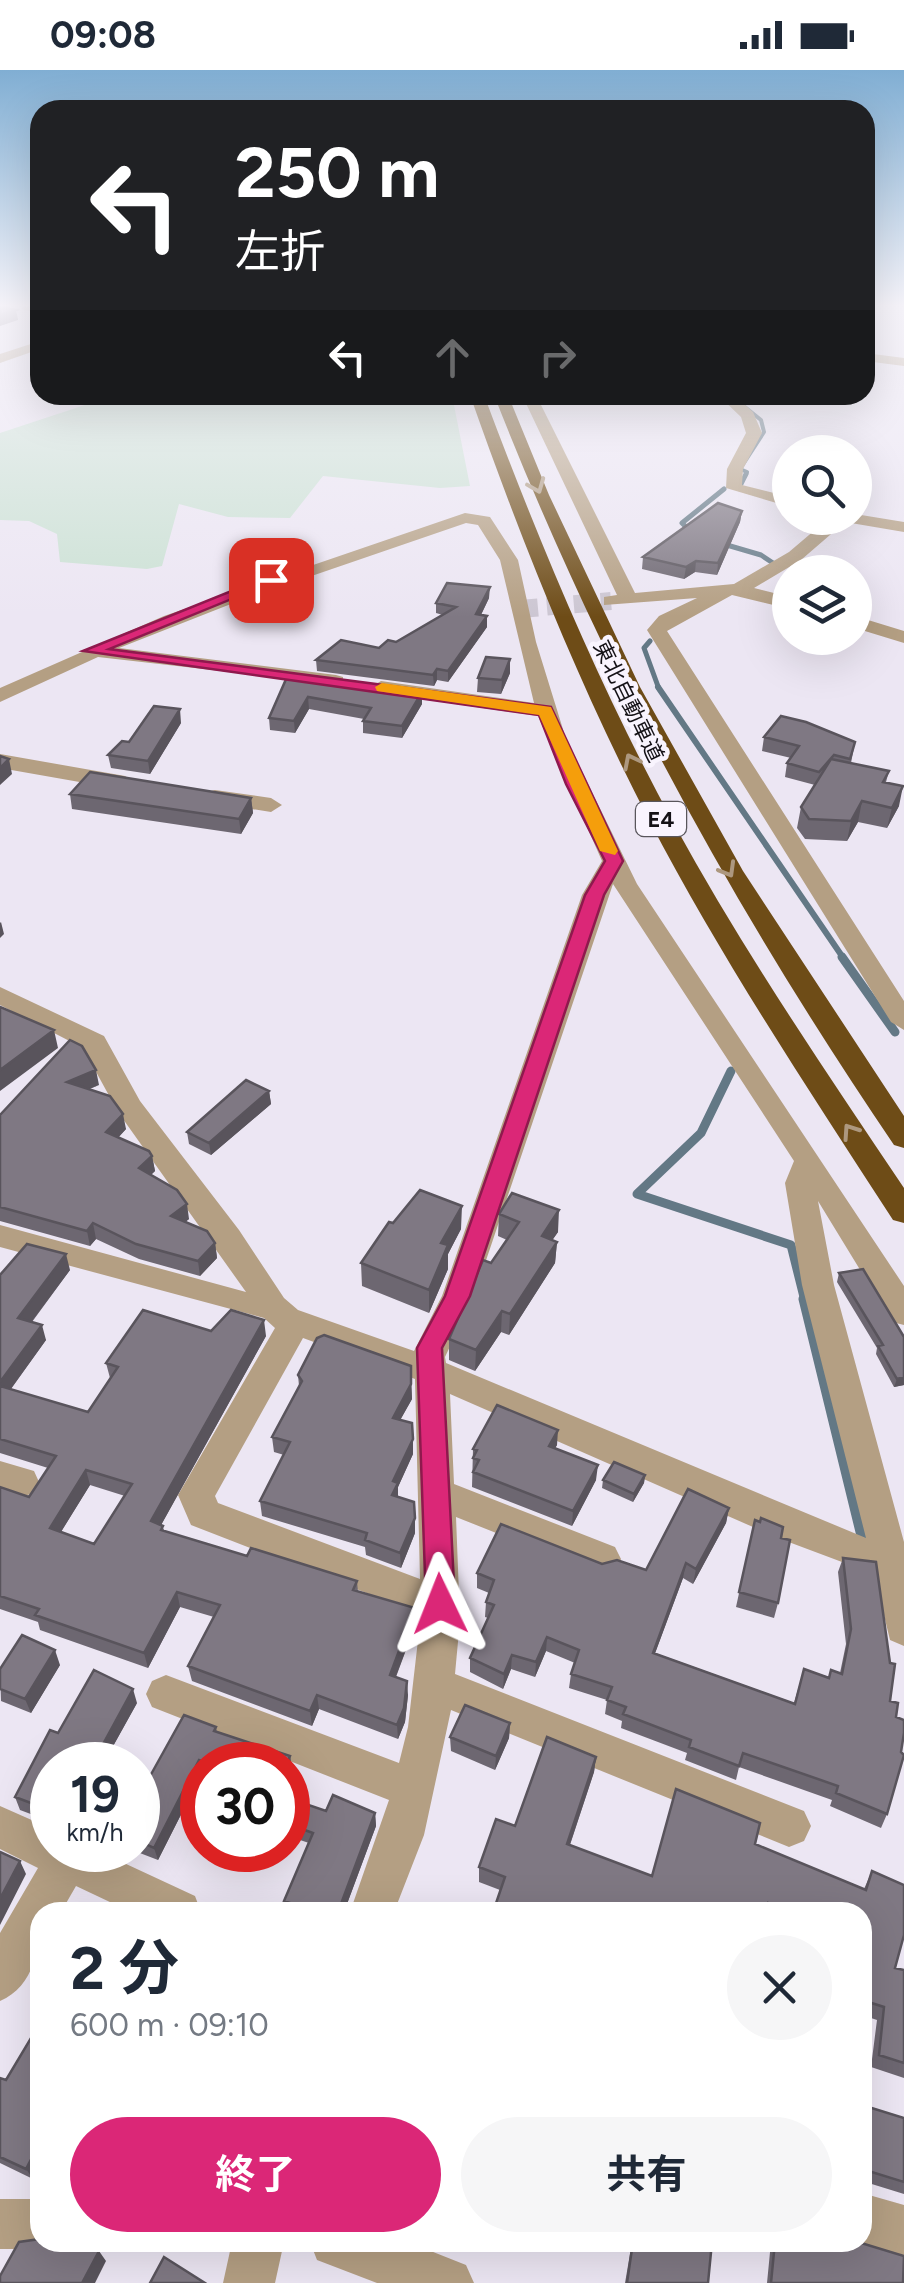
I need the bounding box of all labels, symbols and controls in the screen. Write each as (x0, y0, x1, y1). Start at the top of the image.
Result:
text: 09:08 (50, 12, 156, 58)
text: 250 m (235, 130, 439, 215)
icon: left (70, 140, 200, 270)
text: 左折 (235, 224, 325, 278)
icon: left (320, 330, 375, 385)
icon: ahead (425, 330, 480, 385)
icon: right (530, 330, 585, 385)
map controls (772, 435, 872, 655)
button: search (772, 435, 872, 535)
one-way arrow (525, 476, 545, 494)
pin (229, 538, 314, 623)
icon: arrive (244, 553, 299, 608)
button: layers (772, 555, 872, 655)
street label: 東北自動車道 (587, 636, 670, 766)
one-way arrow (623, 754, 643, 772)
road number: E4 (636, 802, 686, 836)
one-way arrow (716, 859, 736, 877)
one-way arrow (844, 1123, 862, 1142)
position arrow (388, 1552, 492, 1656)
speed limit sign: 30 (180, 1742, 310, 1872)
text: 19 (70, 1764, 120, 1825)
text: km/h (66, 1817, 124, 1847)
text: 2 分 (70, 1932, 179, 2004)
button: close (727, 1935, 832, 2040)
text: 600 m · 09:10 (70, 2006, 269, 2044)
button: 終了 (70, 2117, 441, 2232)
button: 共有 (461, 2117, 832, 2232)

